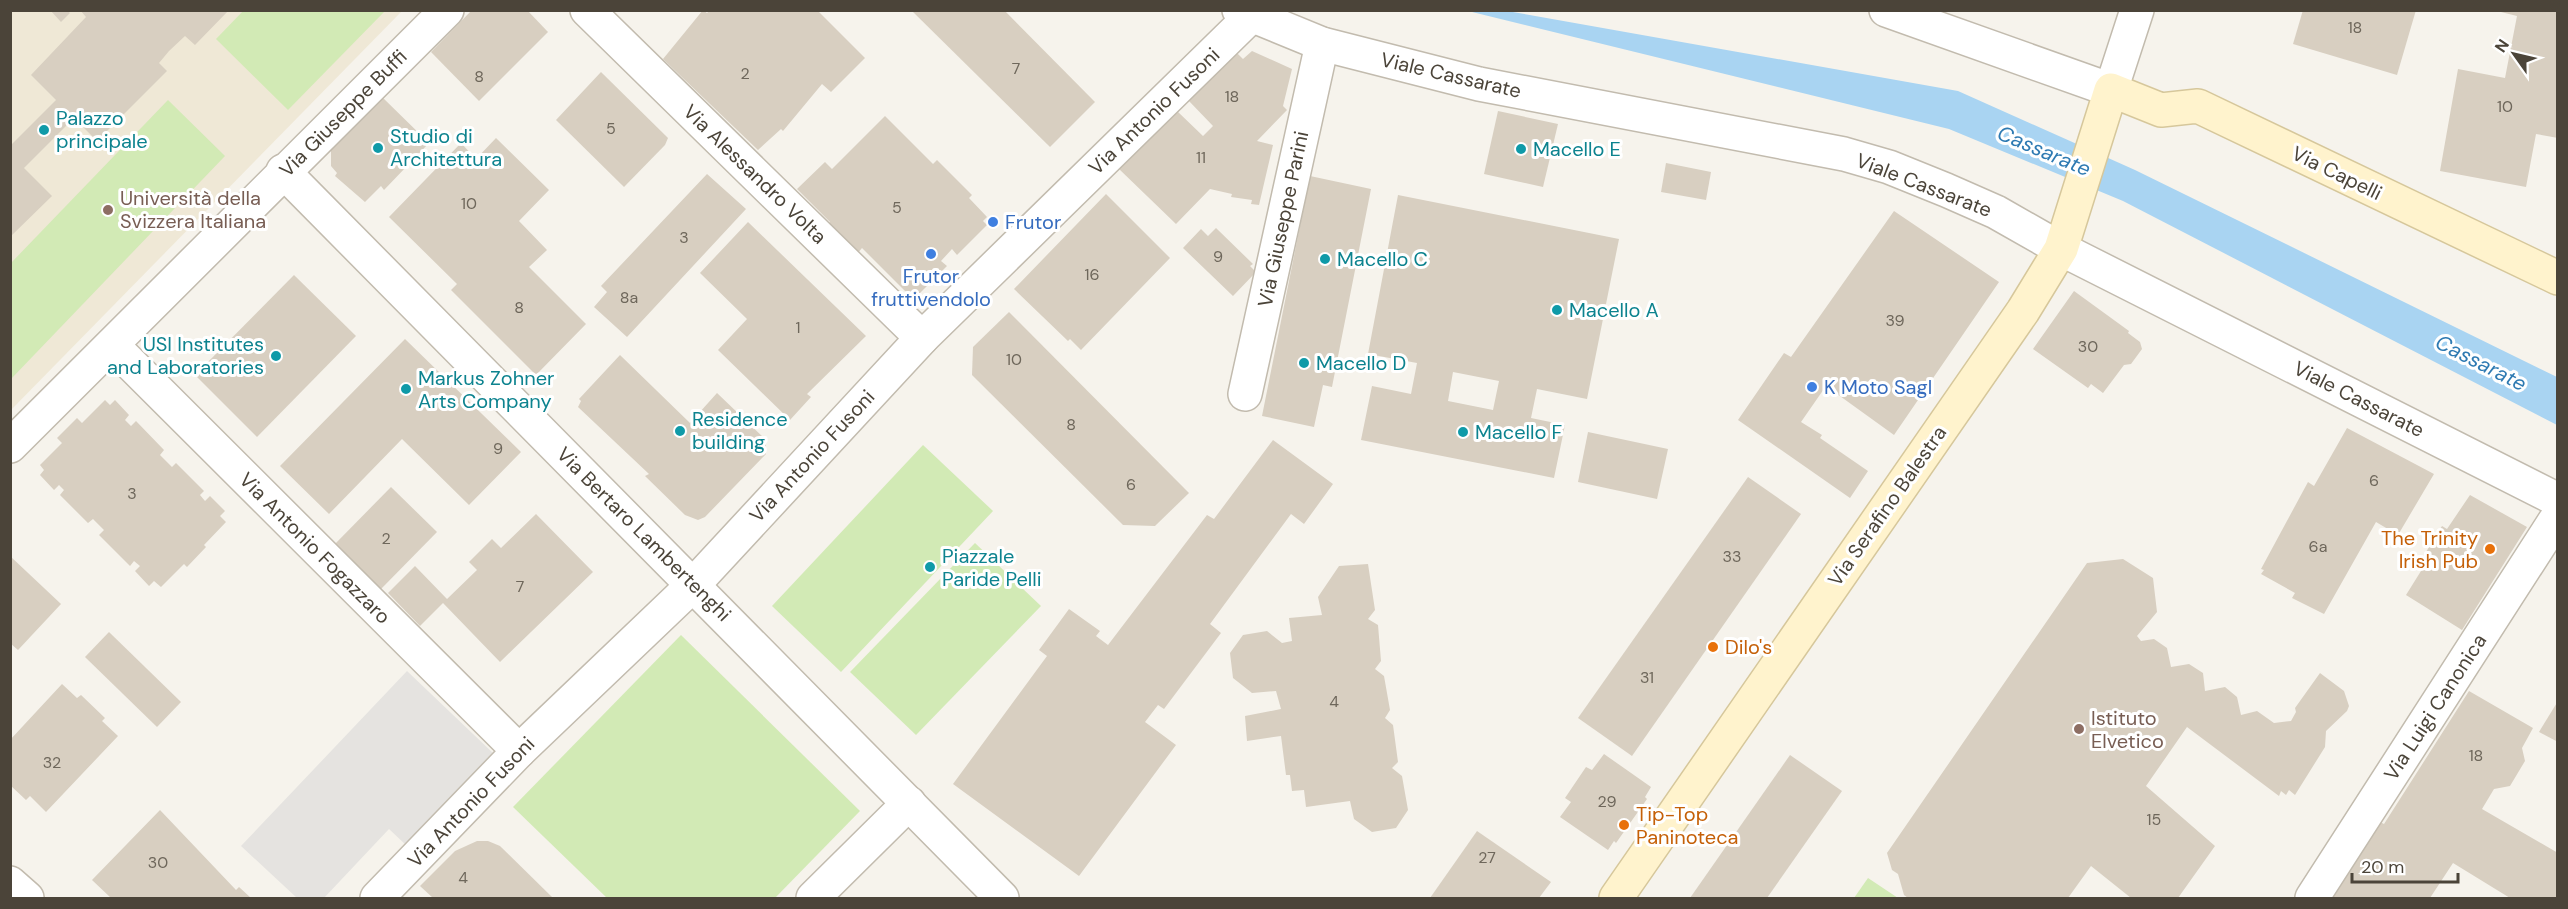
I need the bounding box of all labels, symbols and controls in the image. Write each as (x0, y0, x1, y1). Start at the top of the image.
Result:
house number: 18 (2348, 17, 2362, 38)
north arrow (2484, 24, 2544, 84)
text: N (2490, 35, 2514, 57)
street label: Via Antonio Fusoni (1083, 42, 1225, 180)
street label: Via Giuseppe Buffi (274, 44, 412, 182)
street label: Viale Cassarate (1378, 46, 1524, 104)
house number: 7 (1012, 58, 1020, 79)
house number: 2 (740, 63, 750, 84)
house number: 8 (474, 66, 484, 87)
house number: 18 (1225, 86, 1239, 107)
house number: 10 (2497, 96, 2513, 117)
street label: Via Alessandro Volta (678, 99, 832, 249)
place label: Palazzo principale (56, 105, 148, 154)
house number: 5 (606, 118, 616, 139)
water label: Cassarate (1993, 119, 2095, 183)
marker: Palazzo principale (37, 123, 51, 137)
place label: Studio di Architettura (390, 123, 502, 172)
street label: Via Giuseppe Parini (1252, 129, 1314, 309)
place label: Macello E (1533, 136, 1621, 162)
street label: Via Capelli (2288, 140, 2386, 206)
marker: Studio di Architettura (371, 141, 385, 155)
marker: Macello E (1514, 142, 1528, 156)
house number: 11 (1196, 147, 1206, 168)
street label: Viale Cassarate (1852, 147, 1996, 223)
place label: Università della Svizzera Italiana (120, 185, 266, 234)
house number: 10 (461, 193, 477, 214)
house number: 5 (892, 197, 902, 218)
marker: Università della Svizzera Italiana (101, 203, 115, 217)
place label: Frutor (1005, 209, 1061, 235)
marker: Frutor (986, 215, 1000, 229)
house number: 3 (679, 227, 689, 248)
house number: 9 (1213, 246, 1223, 267)
place label: Macello C (1337, 246, 1428, 272)
marker: Frutor fruttivendolo (924, 247, 938, 261)
marker: Macello C (1318, 252, 1332, 266)
place label: Frutor fruttivendolo (871, 263, 991, 312)
house number: 16 (1084, 264, 1100, 285)
house number: 8a (620, 287, 638, 308)
house number: 8 (514, 297, 524, 318)
place label: Macello A (1569, 297, 1659, 323)
marker: Macello A (1550, 303, 1564, 317)
house number: 39 (1885, 310, 1905, 331)
house number: 1 (796, 317, 801, 338)
water label: Cassarate (2431, 328, 2531, 398)
place label: USI Institutes and Laboratories (107, 331, 264, 380)
house number: 30 (2078, 336, 2098, 357)
marker: USI Institutes and Laboratories (269, 349, 283, 363)
house number: 10 (1006, 349, 1022, 370)
place label: Macello D (1316, 350, 1406, 376)
street label: Viale Cassarate (2289, 355, 2429, 443)
marker: Macello D (1297, 356, 1311, 370)
place label: Markus Zohner Arts Company (418, 365, 554, 414)
place label: K Moto Sagl (1824, 374, 1932, 400)
marker: K Moto Sagl (1805, 380, 1819, 394)
marker: Markus Zohner Arts Company (399, 382, 413, 396)
street label: Via Antonio Fusoni (744, 384, 880, 528)
place label: Residence building (692, 406, 788, 455)
house number: 8 (1066, 414, 1076, 435)
place label: Macello F (1475, 419, 1563, 445)
street label: Via Serafino Balestra (1822, 421, 1952, 591)
marker: Residence building (673, 424, 687, 438)
marker: Macello F (1456, 425, 1470, 439)
house number: 9 (493, 438, 503, 459)
street label: Via Bertaro Lambertenghi (551, 441, 737, 627)
street label: Via Antonio Fogazzaro (234, 467, 396, 629)
house number: 6 (2369, 470, 2379, 491)
house number: 6 (1126, 474, 1136, 495)
house number: 3 (127, 483, 137, 504)
place label: The Trinity Irish Pub (2381, 525, 2478, 574)
house number: 2 (381, 528, 391, 549)
house number: 6a (2309, 536, 2327, 557)
marker: The Trinity Irish Pub (2483, 542, 2497, 556)
place label: Piazzale Paride Pelli (942, 543, 1042, 592)
house number: 33 (1723, 546, 1741, 567)
marker: Piazzale Paride Pelli (923, 560, 937, 574)
house number: 7 (516, 576, 524, 597)
street label: Via Luigi Canonica (2378, 629, 2492, 785)
place label: Dilo's (1725, 634, 1772, 660)
marker: Dilo's (1706, 640, 1720, 654)
house number: 31 (1640, 667, 1654, 688)
house number: 4 (1329, 691, 1339, 712)
place label: Istituto Elvetico (2091, 705, 2164, 754)
marker: Istituto Elvetico (2072, 722, 2086, 736)
street label: Via Antonio Fusoni (402, 731, 540, 873)
house number: 18 (2469, 745, 2483, 766)
house number: 32 (43, 752, 61, 773)
house number: 29 (1597, 791, 1617, 812)
place label: Tip-Top Paninoteca (1636, 801, 1738, 850)
house number: 15 (2147, 809, 2161, 830)
marker: Tip-Top Paninoteca (1617, 818, 1631, 832)
scale bar (2352, 846, 2458, 884)
house number: 27 (1478, 847, 1496, 868)
house number: 30 (148, 852, 168, 873)
text: 20 m (2361, 855, 2404, 879)
house number: 4 (458, 867, 468, 888)

